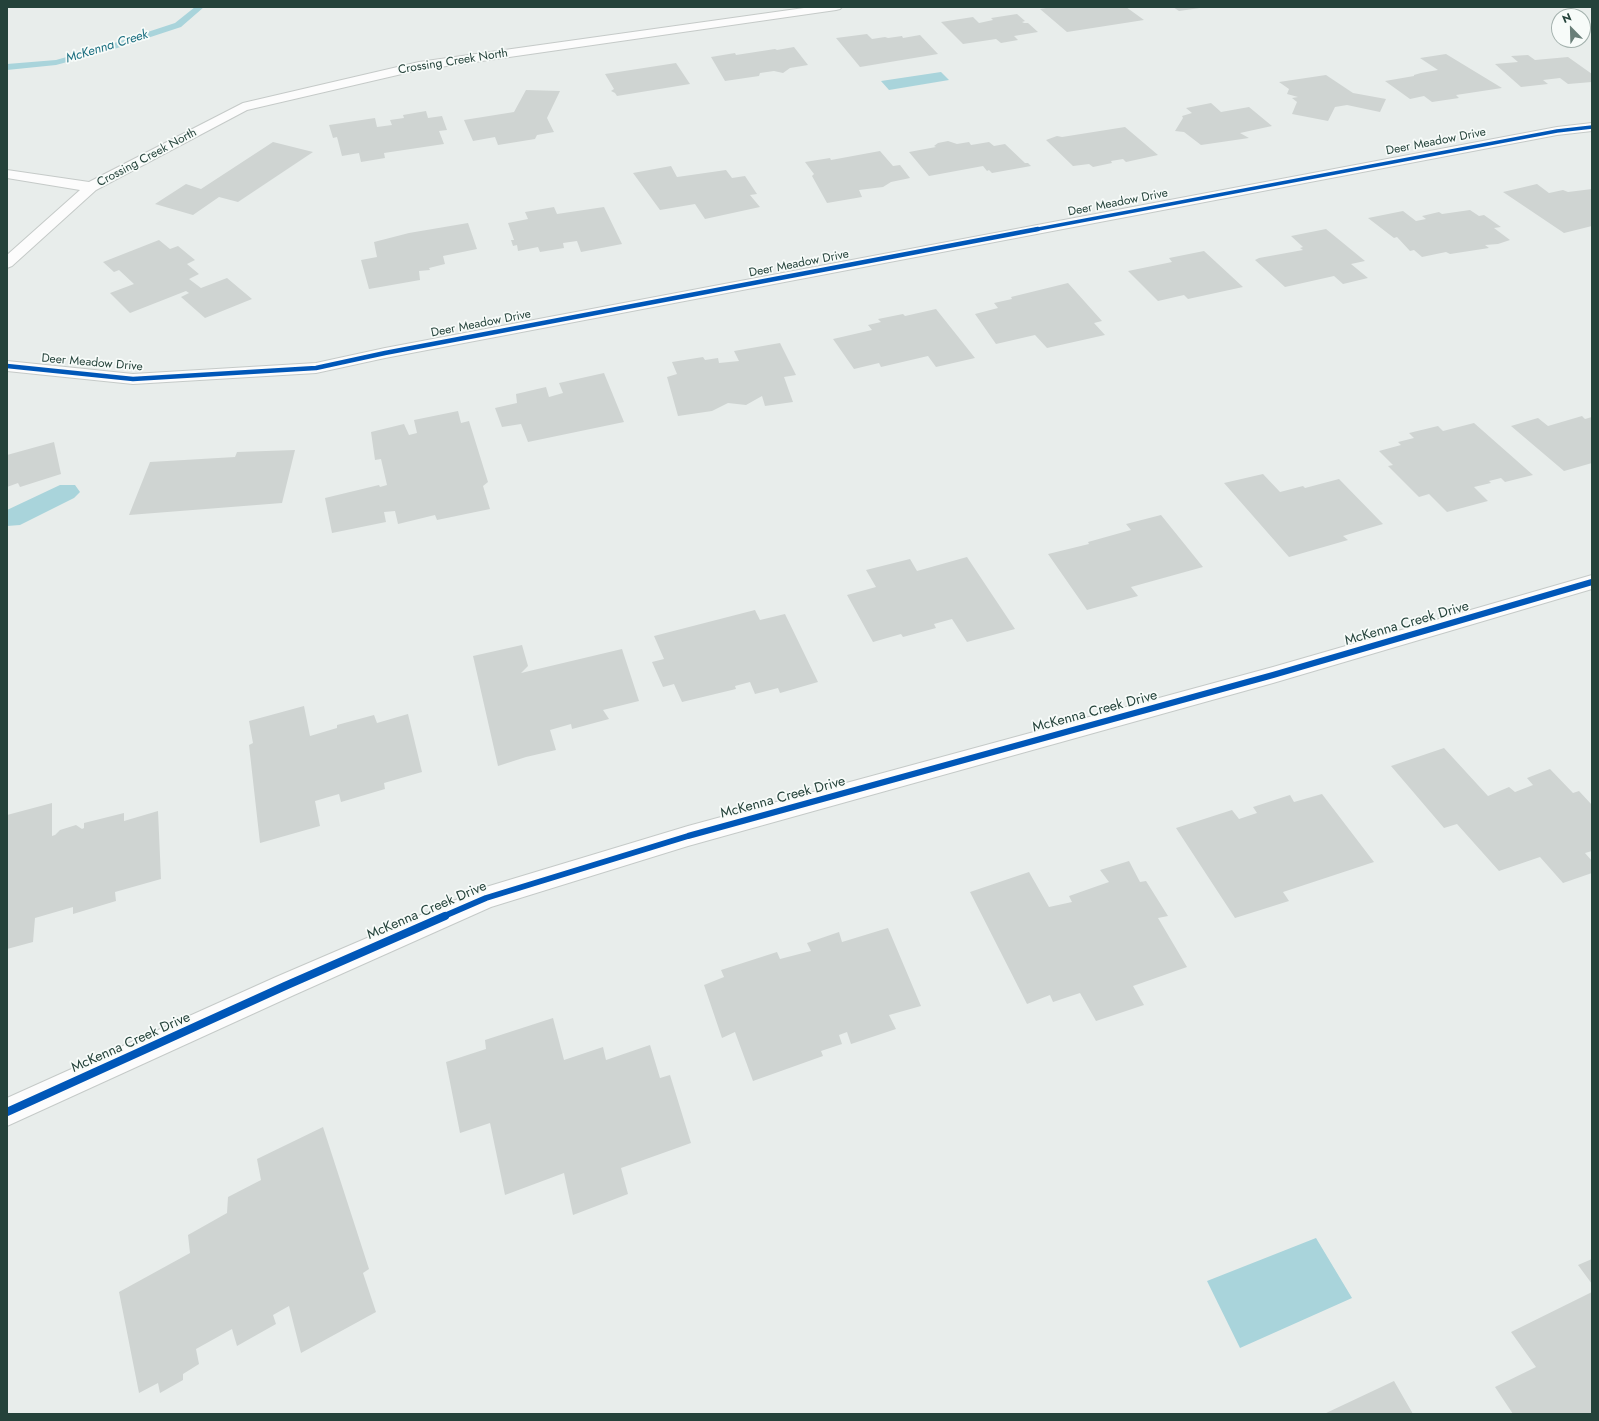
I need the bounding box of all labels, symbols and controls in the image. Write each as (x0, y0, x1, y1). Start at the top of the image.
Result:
north arrow (1551, 8, 1591, 48)
text: N (1560, 9, 1574, 27)
water label: McKenna Creek (64, 27, 150, 67)
street label: Crossing Creek North (397, 46, 509, 78)
street label: Deer Meadow Drive (1385, 125, 1487, 159)
street label: Crossing Creek North (95, 126, 199, 190)
street label: Deer Meadow Drive (1067, 186, 1169, 220)
street label: Deer Meadow Drive (748, 247, 850, 281)
street label: Deer Meadow Drive (430, 307, 532, 341)
street label: Deer Meadow Drive (41, 351, 143, 375)
street label: McKenna Creek Drive (1343, 598, 1471, 650)
street label: McKenna Creek Drive (1031, 687, 1159, 737)
street label: McKenna Creek Drive (719, 773, 847, 823)
street label: McKenna Creek Drive (365, 878, 489, 944)
street label: McKenna Creek Drive (69, 1009, 193, 1077)

